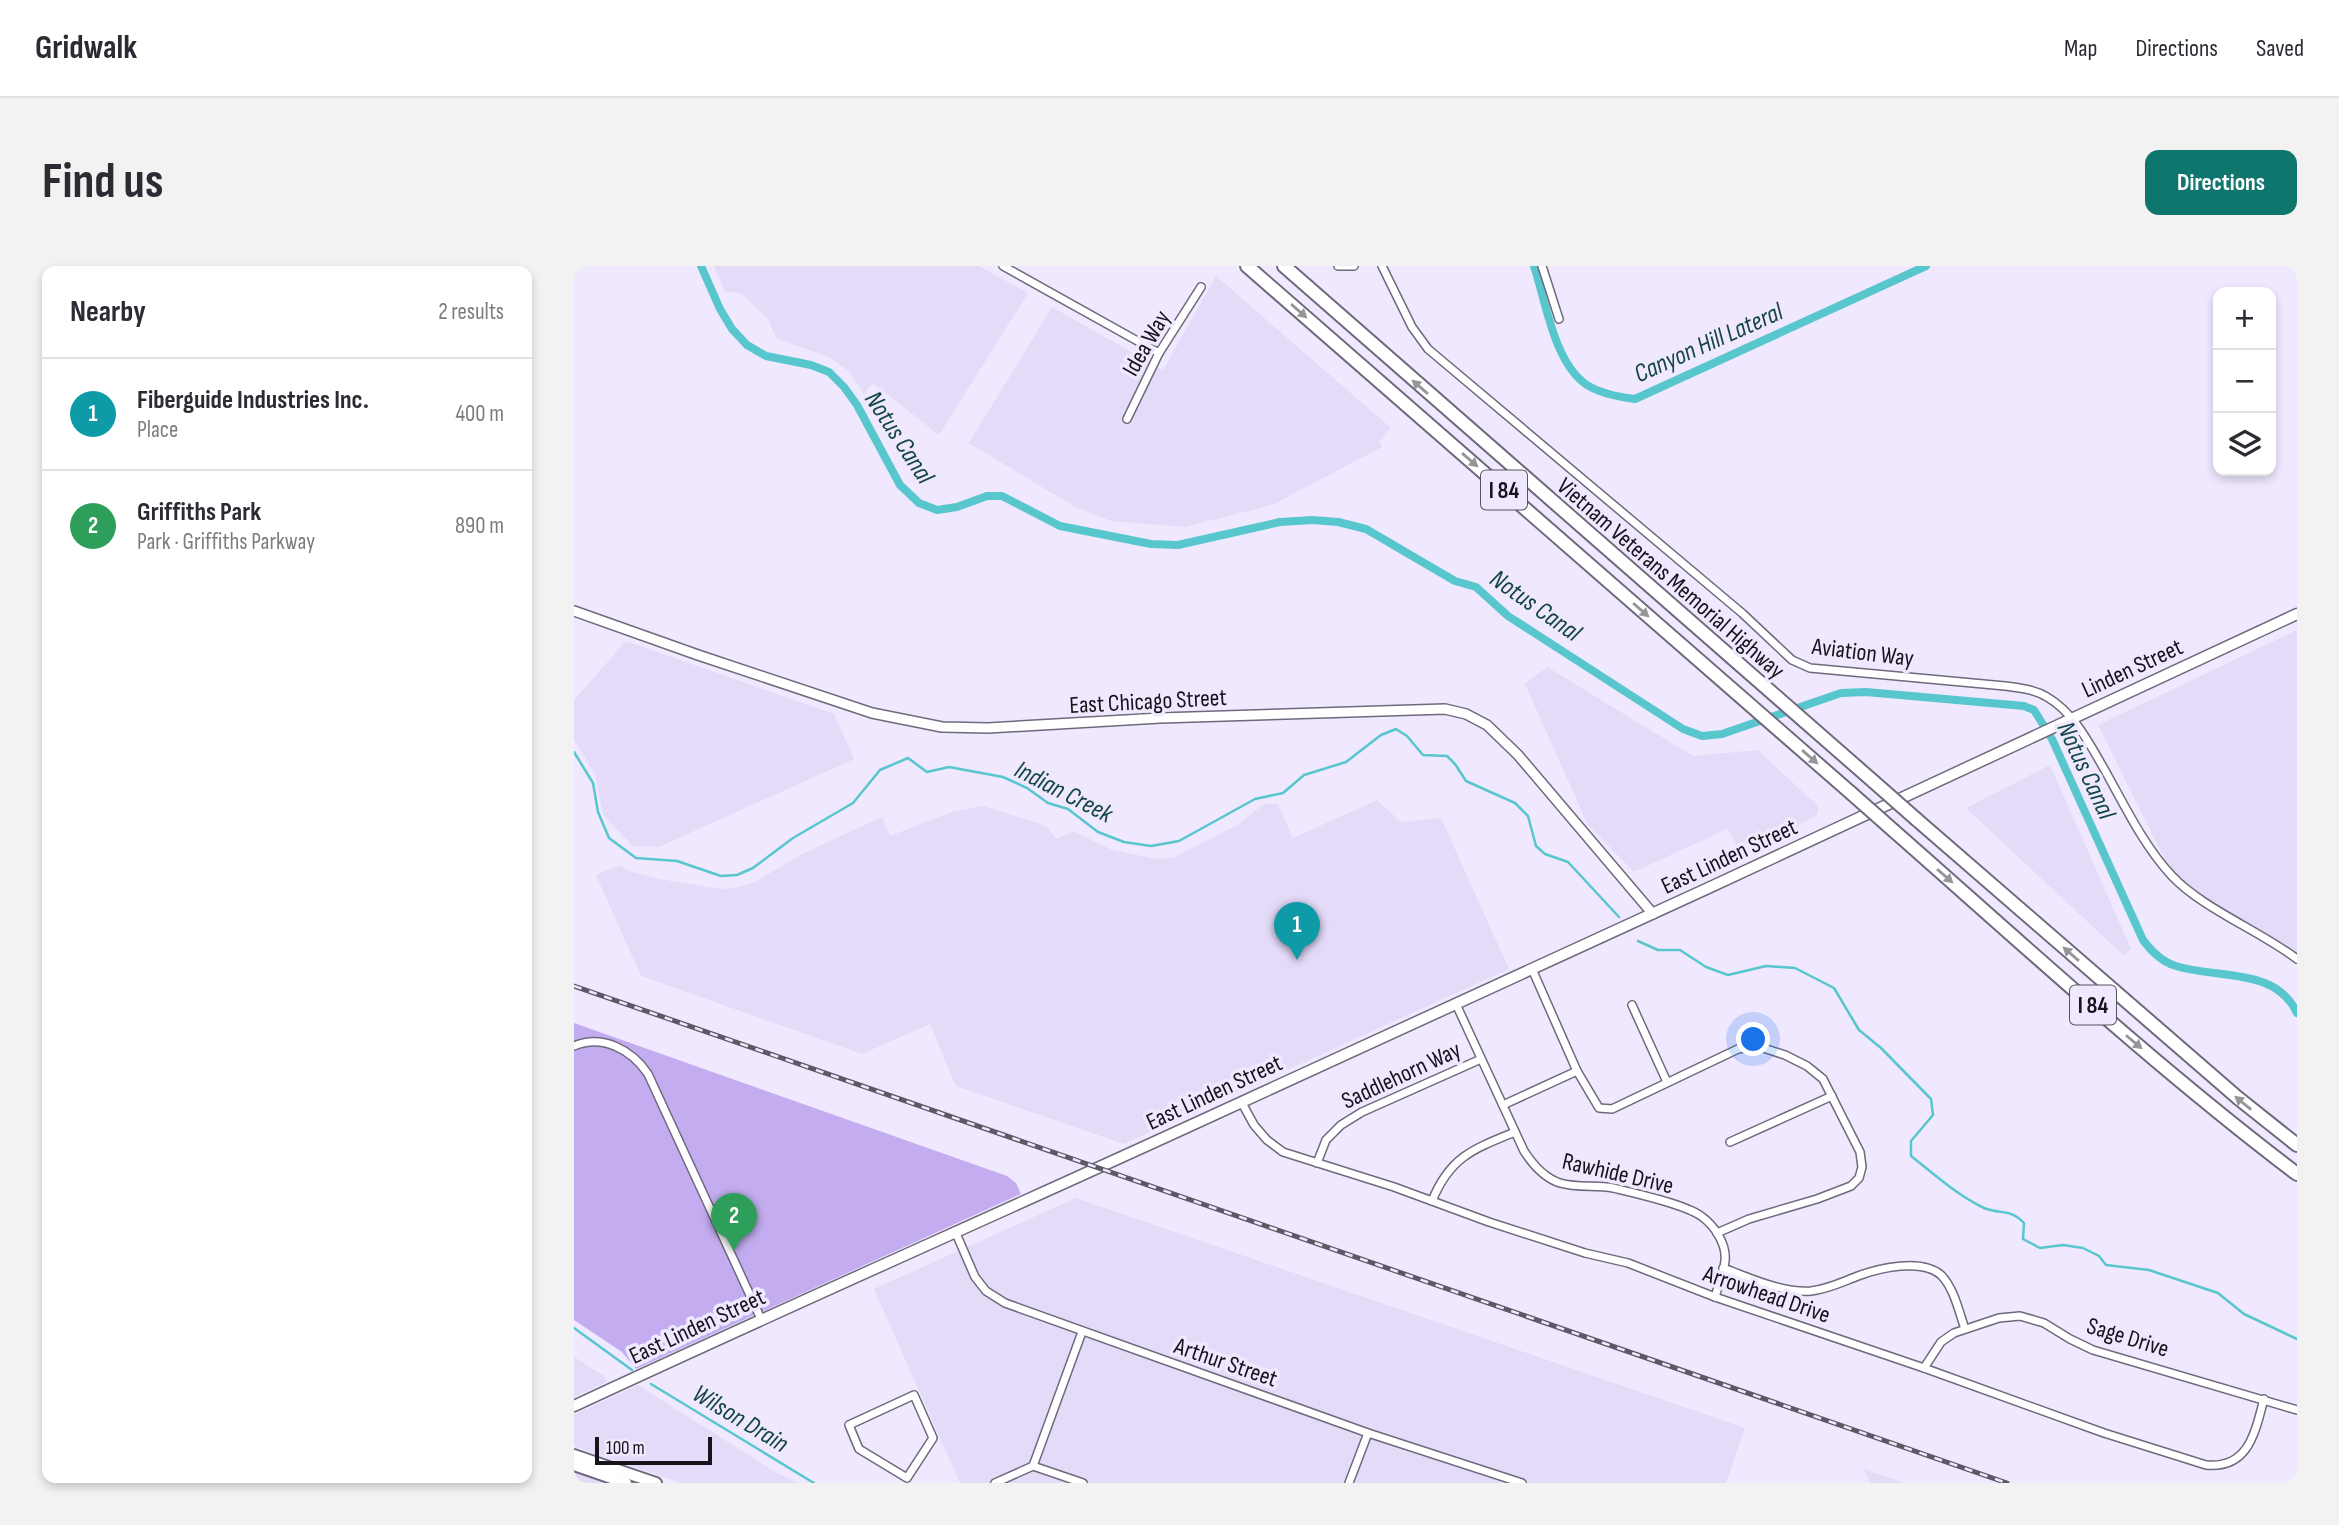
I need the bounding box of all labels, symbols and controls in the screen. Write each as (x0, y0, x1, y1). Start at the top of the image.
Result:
text: Gridwalk (35, 28, 137, 68)
text: Map (2064, 34, 2097, 63)
text: Directions (2135, 34, 2218, 63)
text: Saved (2256, 34, 2304, 63)
button: Directions (2145, 150, 2297, 215)
text: Find us (42, 153, 164, 212)
map controls (2213, 287, 2276, 476)
button: + (2213, 287, 2276, 350)
text: Nearby (70, 294, 146, 330)
water label: Canyon Hill Lateral (1629, 296, 1789, 390)
text: 2 results (438, 298, 504, 326)
one-way arrow (1290, 303, 1307, 318)
street label: Idea Way (1116, 305, 1177, 381)
button: − (2213, 350, 2276, 413)
one-way arrow (1411, 379, 1429, 395)
text: Fiberguide Industries Inc. (137, 385, 369, 416)
water label: Notus Canal (857, 386, 941, 491)
text: 1 (88, 400, 98, 428)
text: 400 m (455, 400, 504, 428)
button: layers (2213, 413, 2276, 476)
text: Place (137, 416, 178, 444)
one-way arrow (1461, 452, 1478, 468)
road number: I 84 (1481, 470, 1527, 510)
street label: Vietnam Veterans Memorial Highway (1551, 472, 1790, 685)
text: Griffiths Park (137, 497, 261, 528)
text: 2 (88, 512, 98, 540)
text: 890 m (455, 512, 504, 540)
text: Park · Griffiths Parkway (137, 528, 315, 556)
water label: Notus Canal (1484, 564, 1588, 649)
one-way arrow (1633, 602, 1650, 617)
street label: Aviation Way (1809, 632, 1915, 673)
street label: Linden Street (2077, 632, 2187, 704)
street label: East Chicago Street (1069, 683, 1227, 720)
water label: Notus Canal (2050, 717, 2122, 825)
one-way arrow (1801, 749, 1819, 765)
water label: Indian Creek (1009, 754, 1119, 831)
street label: East Linden Street (1657, 812, 1802, 901)
one-way arrow (1936, 868, 1954, 884)
pin: 1 (1274, 902, 1320, 960)
one-way arrow (2062, 947, 2079, 962)
road number: I 84 (2070, 986, 2116, 1024)
your location (1736, 1022, 1770, 1056)
one-way arrow (2125, 1034, 2143, 1049)
street label: Saddlehorn Way (1337, 1035, 1465, 1116)
street label: East Linden Street (1142, 1048, 1287, 1137)
one-way arrow (2235, 1095, 2253, 1110)
street label: Rawhide Drive (1559, 1147, 1676, 1200)
pin: 2 (711, 1193, 757, 1251)
street label: Arrowhead Drive (1699, 1259, 1834, 1330)
street label: East Linden Street (625, 1282, 770, 1371)
street label: Sage Drive (2083, 1311, 2172, 1364)
street label: Arthur Street (1170, 1331, 1281, 1394)
water label: Wilson Drain (687, 1379, 794, 1460)
scale bar (595, 1434, 712, 1466)
text: 100 m (606, 1437, 645, 1460)

